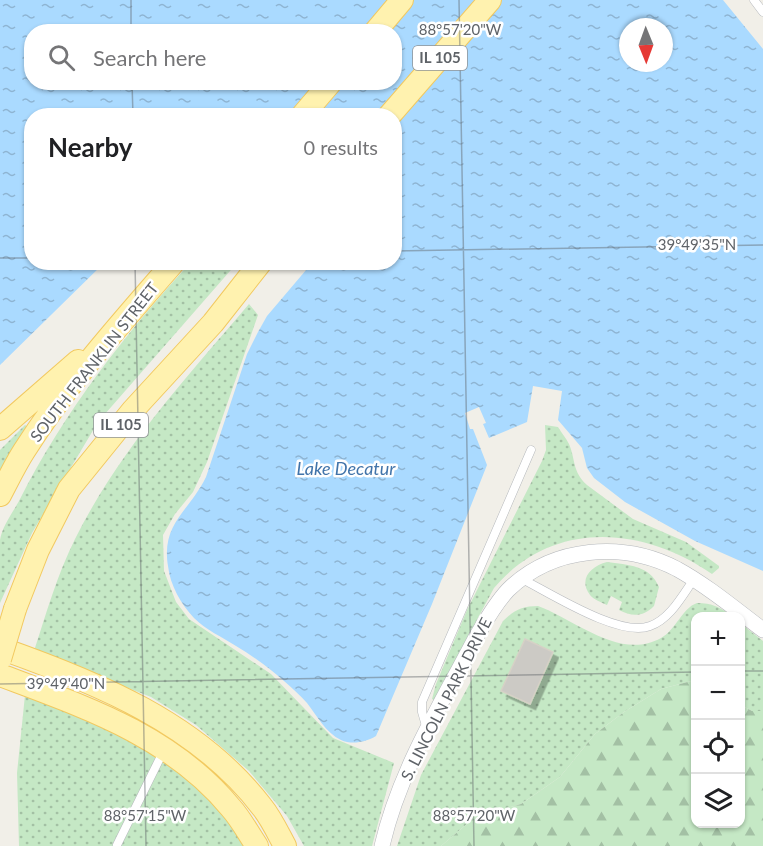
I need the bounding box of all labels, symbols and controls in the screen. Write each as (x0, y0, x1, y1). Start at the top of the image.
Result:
north arrow (619, 18, 673, 72)
text: 88°57'20"W (419, 20, 502, 38)
search box (24, 24, 402, 90)
icon: search (45, 41, 78, 74)
text: Search here (93, 44, 206, 71)
road number: IL 105 (413, 46, 467, 70)
text: Nearby (48, 131, 133, 163)
text: 0 results (303, 135, 378, 159)
text: 39°49'35"N (658, 235, 736, 253)
street label: SOUTH FRANKLIN STREET (26, 278, 162, 445)
road number: IL 105 (94, 413, 148, 437)
water label: Lake Decatur (297, 457, 396, 479)
map controls (691, 612, 745, 828)
button: + (691, 612, 745, 666)
street label: S. LINCOLN PARK DRIVE (396, 614, 495, 783)
button: − (691, 666, 745, 720)
text: 39°49'40"N (27, 674, 105, 692)
button: locate (691, 720, 745, 774)
button: layers (691, 774, 745, 828)
text: 88°57'15"W (104, 806, 187, 824)
text: 88°57'20"W (433, 806, 516, 824)

